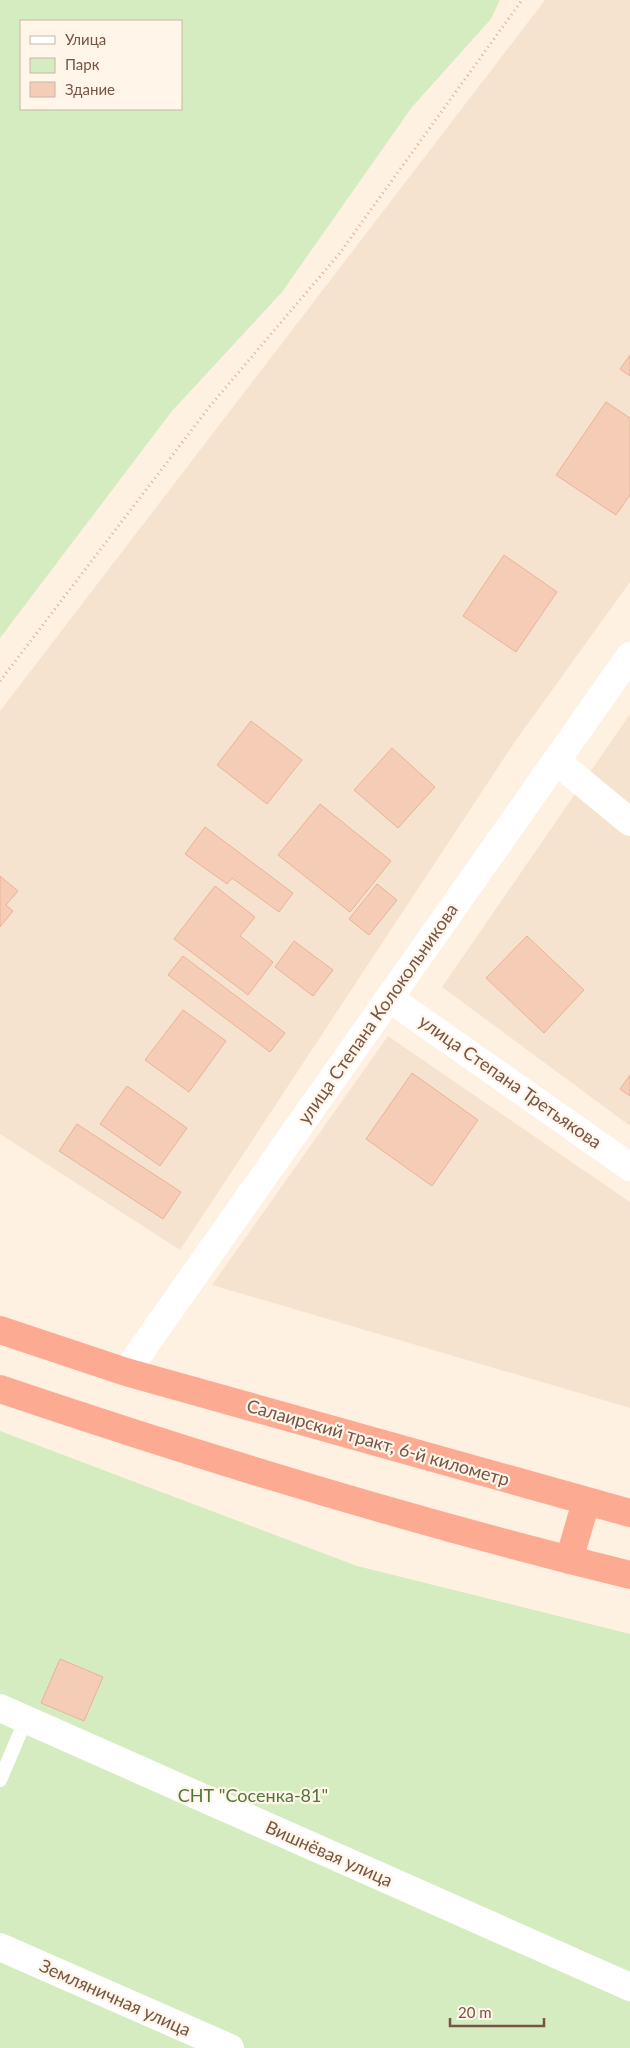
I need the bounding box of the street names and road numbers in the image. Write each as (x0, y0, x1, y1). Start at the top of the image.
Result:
street label: улица Степана Колокольникова (292, 899, 462, 1128)
street label: улица Степана Третьякова (415, 1010, 606, 1153)
street label: Салаирский тракт, 6-й километр (244, 1394, 512, 1490)
street label: Вишнёвая улица (262, 1815, 396, 1891)
street label: Земляничная улица (36, 1954, 194, 2040)

